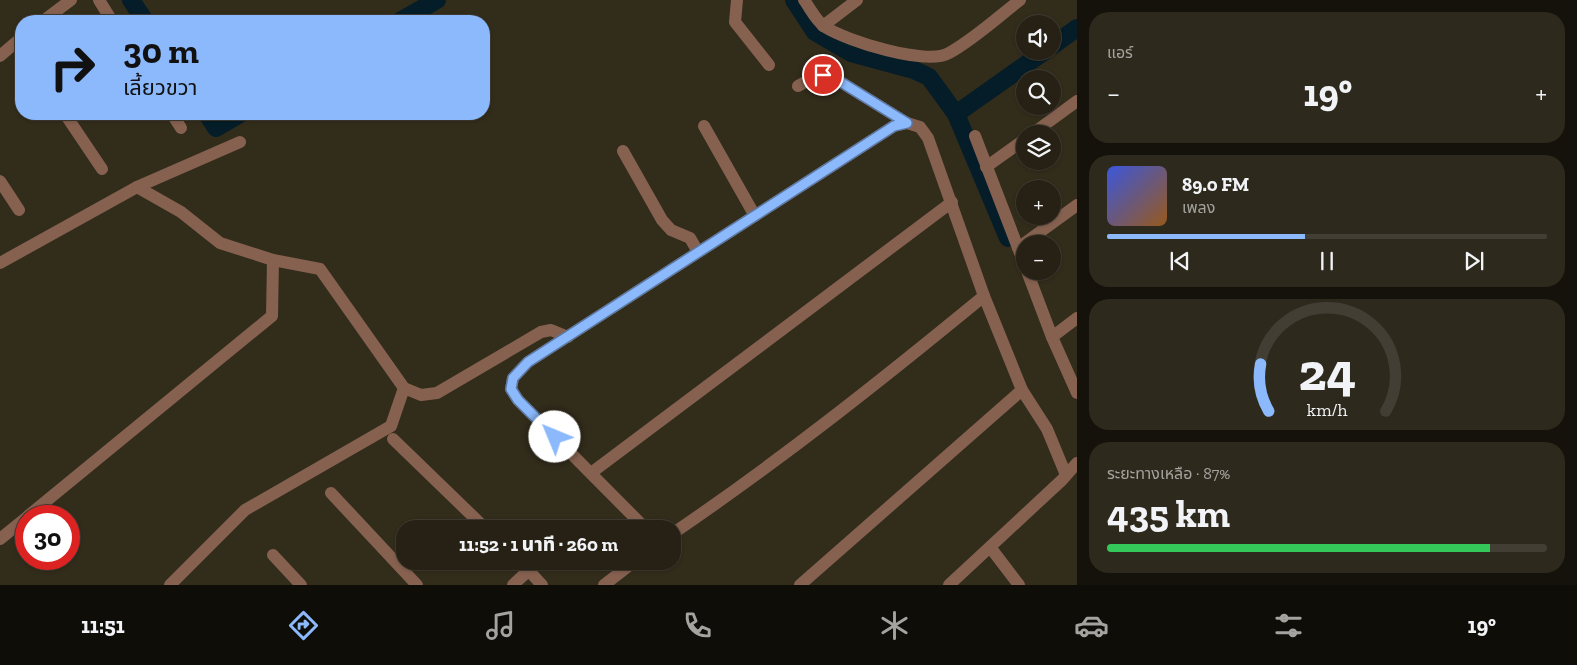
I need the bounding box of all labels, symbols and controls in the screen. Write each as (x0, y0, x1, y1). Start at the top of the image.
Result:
map controls (1016, 15, 1061, 280)
button: sound (1016, 15, 1061, 60)
text: 30 m (123, 30, 199, 72)
icon: right (40, 35, 105, 100)
text: แอร์ (1107, 43, 1133, 62)
pin (802, 54, 844, 96)
icon: arrive (809, 61, 837, 89)
button: search (1016, 70, 1061, 115)
text: 19° (1303, 70, 1352, 116)
text: เลี้ยวขวา (123, 74, 198, 101)
text: − (1107, 77, 1120, 110)
text: + (1535, 77, 1547, 110)
button: layers (1016, 125, 1061, 170)
text: 89.0 FM (1182, 173, 1249, 196)
button: + (1016, 180, 1061, 225)
text: เพลง (1182, 198, 1215, 217)
button: − (1016, 235, 1061, 280)
icon: previous (1166, 247, 1194, 275)
icon: pause (1313, 247, 1341, 275)
icon: next (1460, 247, 1488, 275)
text: 24 (1298, 341, 1356, 403)
text: km/h (1307, 399, 1347, 421)
position arrow (528, 410, 580, 462)
text: ระยะทางเหลือ · 87% (1107, 464, 1230, 483)
text: 435 km (1107, 491, 1230, 537)
speed limit sign: 30 (15, 505, 80, 570)
text: 11:52 · 1 นาที · 260 m (459, 533, 618, 556)
icon: directions (286, 608, 321, 643)
icon: music (483, 608, 518, 643)
icon: phone (680, 608, 715, 643)
icon: climate (877, 608, 912, 643)
icon: car (1074, 608, 1109, 643)
icon: filters (1271, 608, 1306, 643)
text: 11:51 (81, 612, 125, 639)
text: 19° (1468, 612, 1496, 639)

